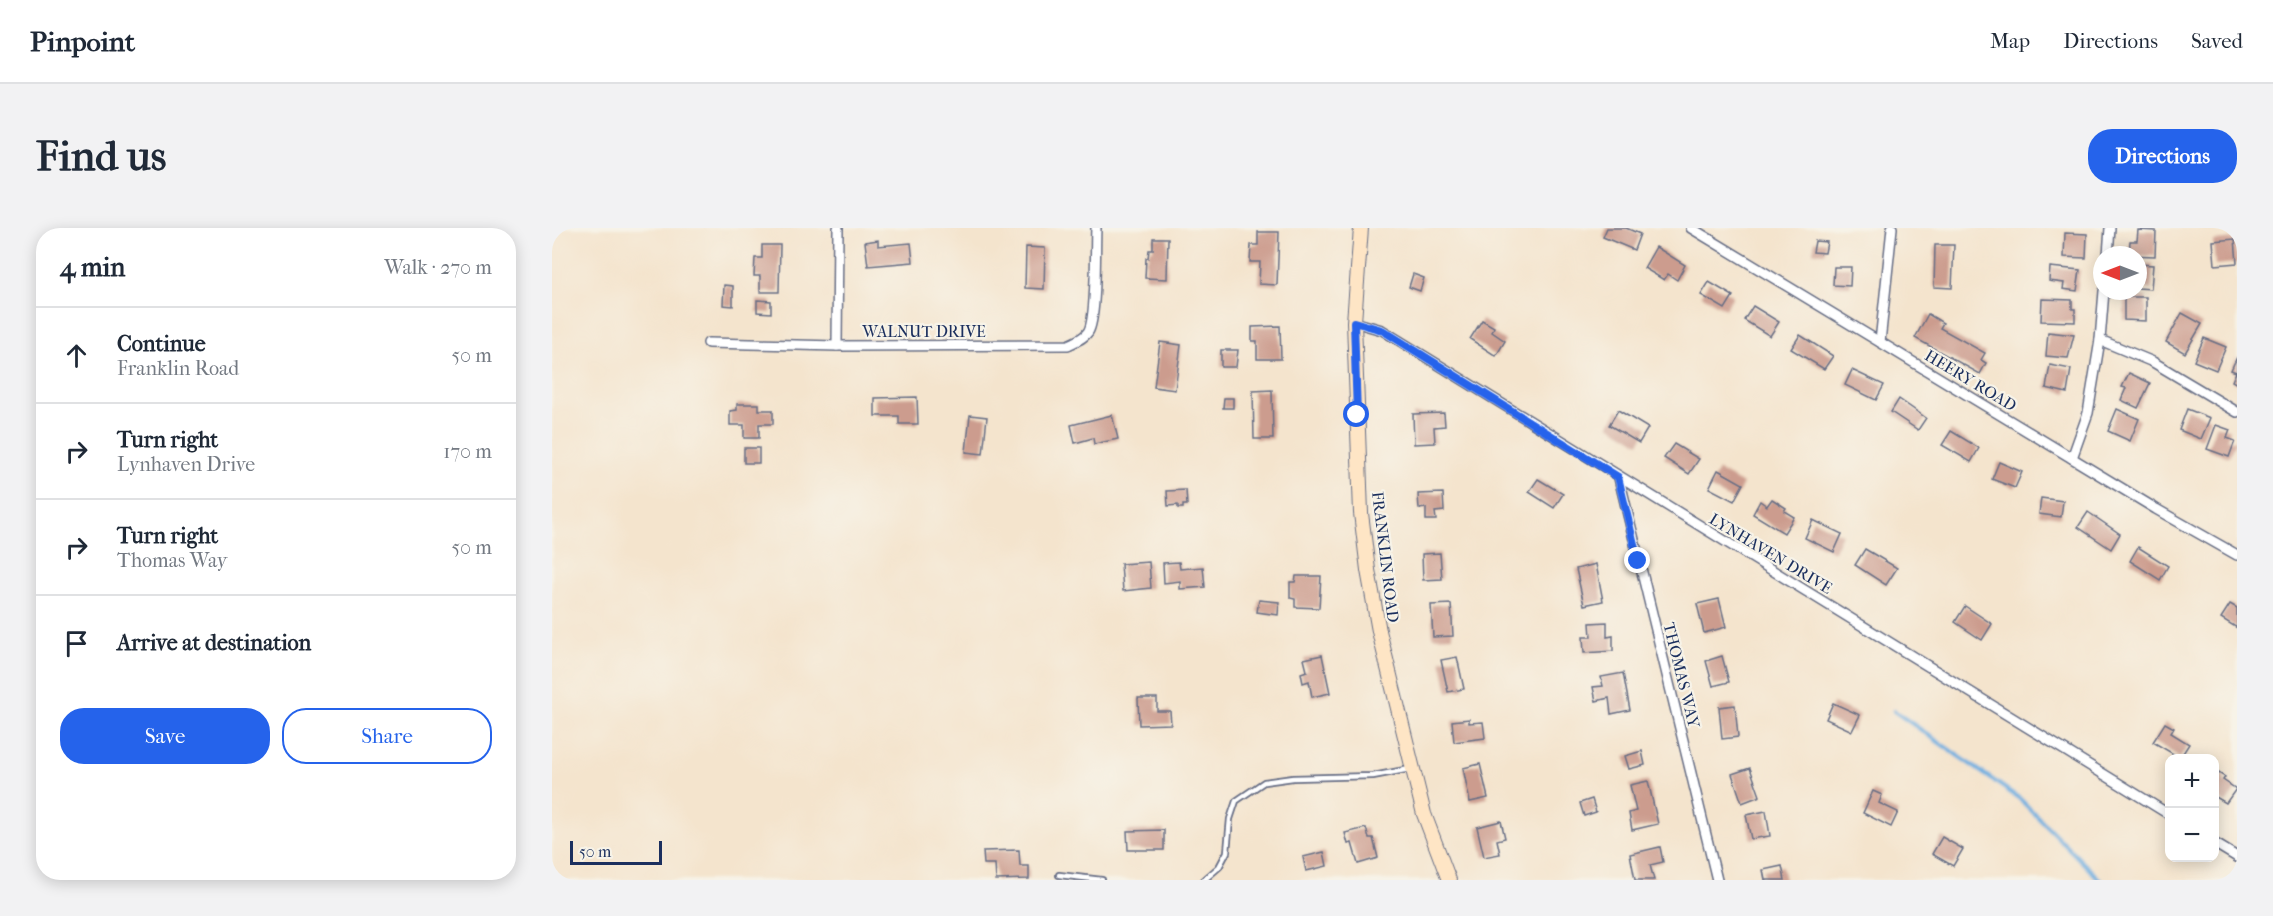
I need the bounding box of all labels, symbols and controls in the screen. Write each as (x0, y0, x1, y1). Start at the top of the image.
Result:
text: Pinpoint (30, 25, 135, 58)
text: Map (1990, 29, 2030, 53)
text: Directions (2063, 29, 2158, 53)
text: Saved (2191, 29, 2243, 53)
button: Directions (2088, 129, 2237, 183)
text: Find us (36, 132, 166, 181)
north arrow (2093, 246, 2147, 300)
text: 4 min (60, 252, 125, 283)
text: Walk · 270 m (384, 256, 492, 279)
street label: WALNUT DRIVE (861, 322, 986, 341)
text: Continue (117, 331, 206, 357)
icon: ahead (60, 339, 93, 372)
text: 50 m (451, 344, 492, 367)
street label: HEERY ROAD (1922, 346, 2020, 415)
text: Franklin Road (117, 357, 239, 380)
route start (1343, 401, 1369, 427)
text: Turn right (117, 427, 218, 453)
icon: right (60, 435, 93, 468)
text: 170 m (443, 440, 492, 463)
text: Lynhaven Drive (117, 453, 255, 476)
street label: FRANKLIN ROAD (1368, 490, 1403, 624)
street label: LYNHAVEN DRIVE (1706, 509, 1836, 598)
text: Turn right (117, 523, 218, 549)
icon: right (60, 531, 93, 564)
text: 50 m (451, 536, 492, 559)
route end (1624, 547, 1650, 573)
text: Thomas Way (117, 549, 227, 572)
street label: THOMAS WAY (1659, 620, 1704, 731)
icon: arrive (60, 627, 93, 660)
text: Arrive at destination (117, 630, 311, 656)
button: Save (60, 708, 270, 764)
button: Share (282, 708, 492, 764)
map controls (2165, 754, 2219, 862)
button: + (2165, 754, 2219, 808)
button: − (2165, 808, 2219, 862)
scale bar (570, 838, 662, 866)
text: 50 m (579, 842, 611, 861)

